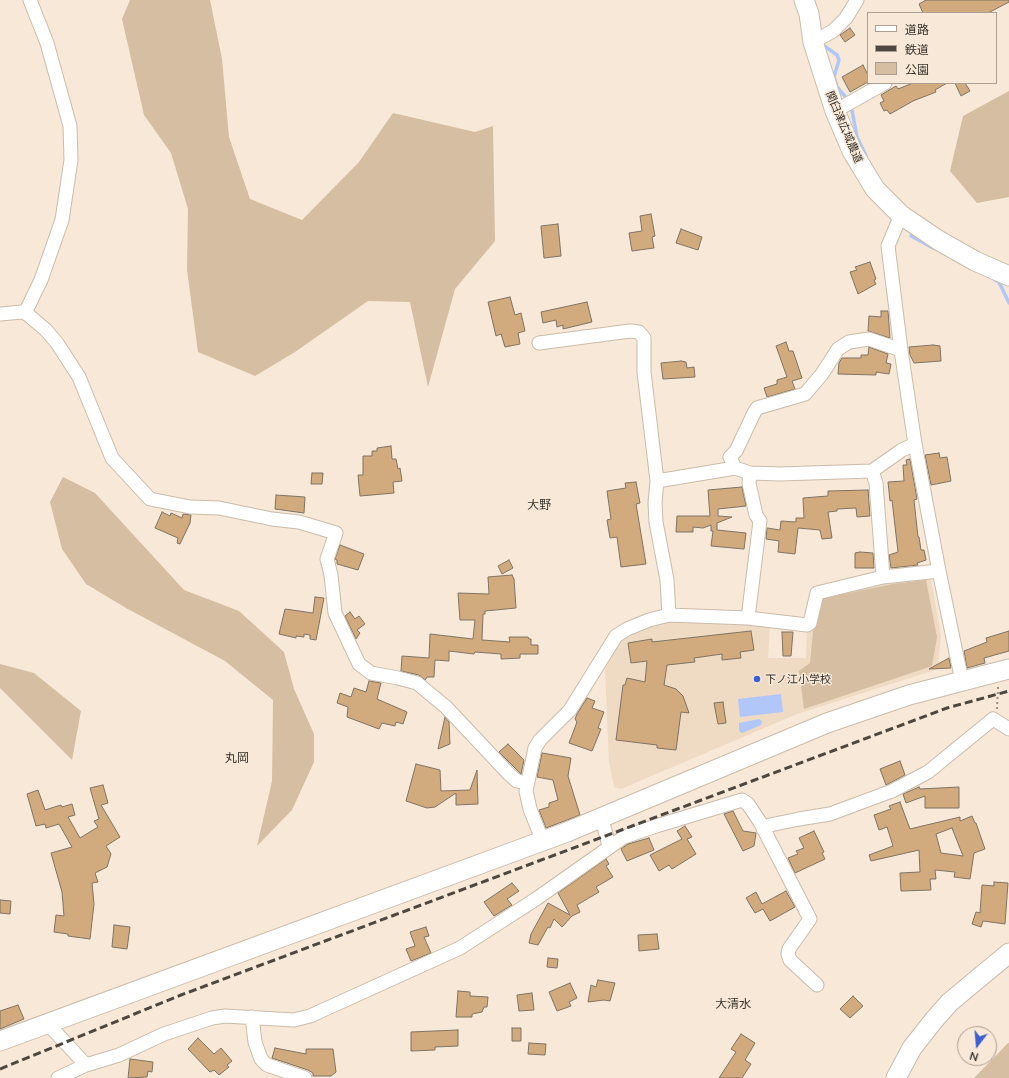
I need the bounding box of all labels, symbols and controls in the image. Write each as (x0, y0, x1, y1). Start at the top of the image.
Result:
legend (867, 12, 997, 84)
text: 道路 (905, 22, 929, 37)
text: 鉄道 (905, 42, 929, 57)
text: 公園 (905, 62, 929, 77)
street label: 関臼津広域農道 (823, 89, 865, 165)
district label: 大野 (527, 498, 551, 512)
place label: 下ノ江小学校 (765, 672, 831, 686)
marker: 下ノ江小学校 (752, 674, 762, 684)
district label: 丸岡 (225, 751, 249, 765)
district label: 大清水 (715, 997, 751, 1011)
north arrow (957, 1026, 997, 1066)
text: N (968, 1050, 980, 1064)

